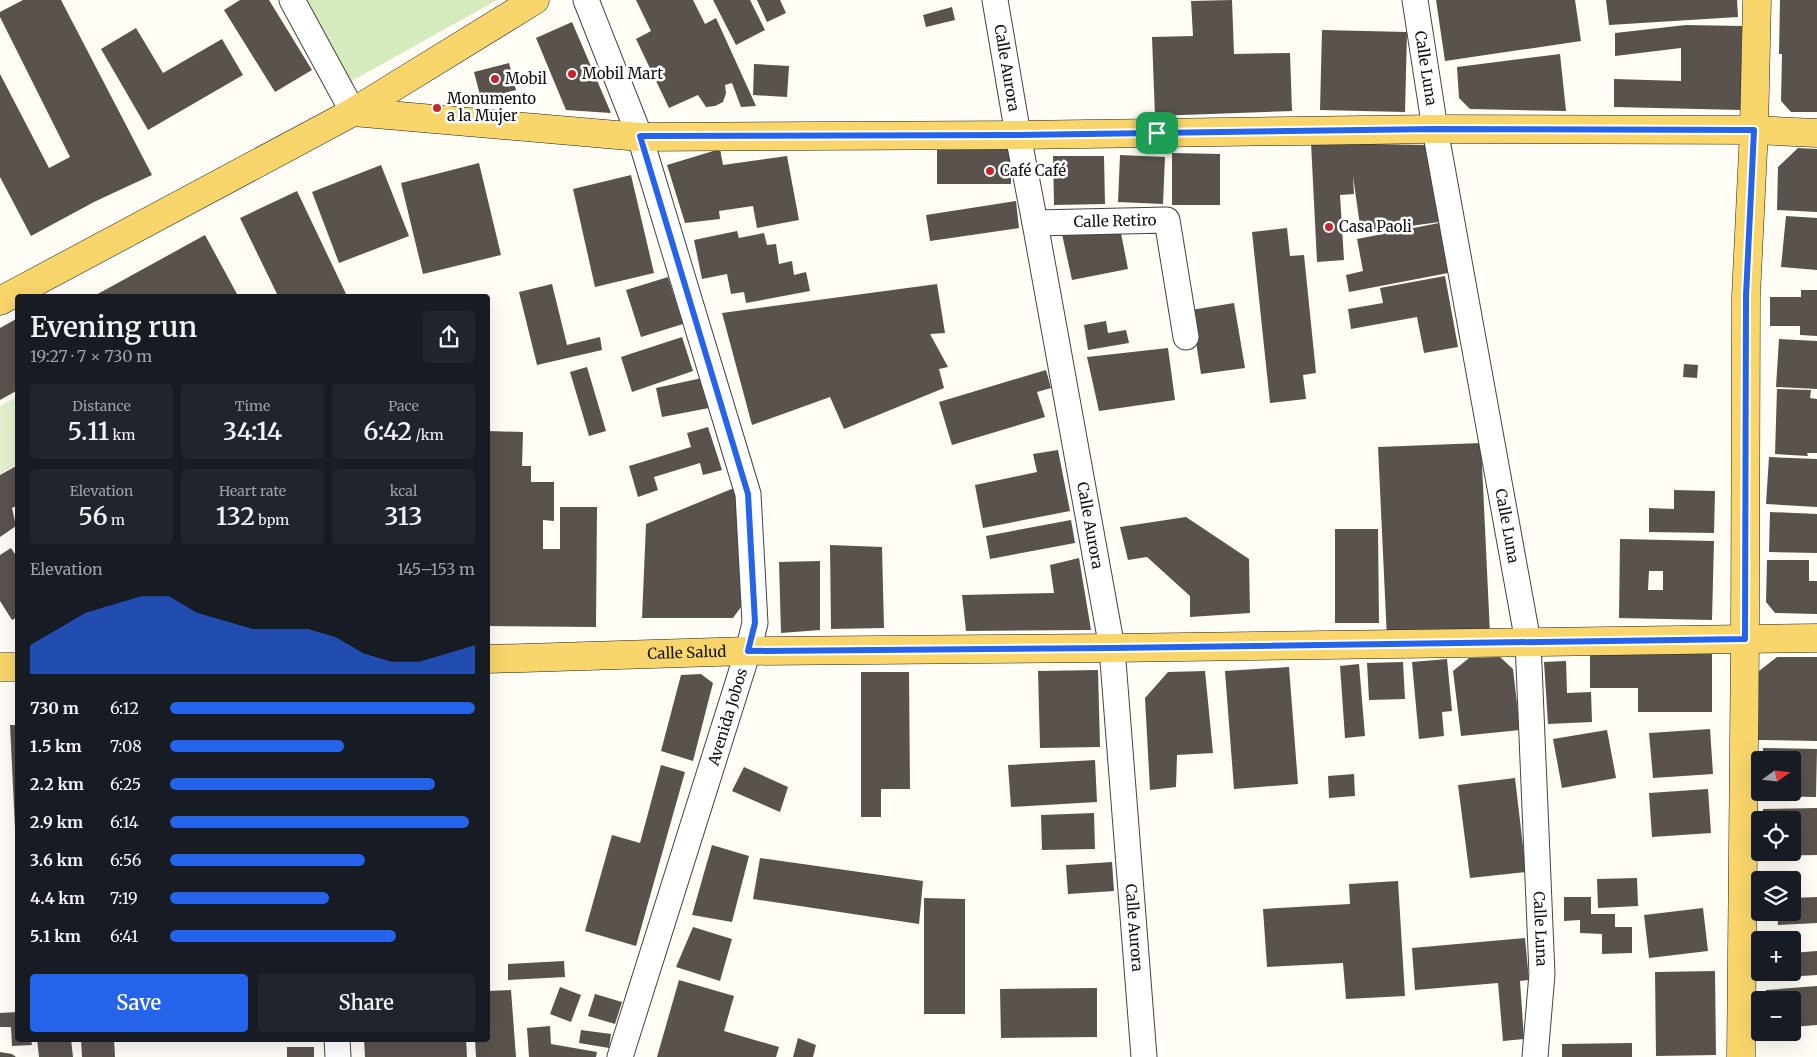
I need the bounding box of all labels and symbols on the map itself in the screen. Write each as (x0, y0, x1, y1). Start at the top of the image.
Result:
street label: Calle Aurora (990, 23, 1024, 113)
street label: Calle Luna (1411, 29, 1441, 107)
place label: Mobil Mart (582, 64, 663, 83)
marker: Mobil Mart (566, 68, 578, 80)
place label: Mobil (505, 69, 547, 88)
marker: Mobil (489, 73, 501, 85)
place label: Monumento a la Mujer (447, 89, 536, 125)
marker: Monumento a la Mujer (431, 102, 443, 114)
pin (1136, 112, 1178, 154)
place label: Café Café (1000, 161, 1066, 180)
marker: Café Café (984, 165, 996, 177)
street label: Calle Retiro (1073, 210, 1157, 231)
place label: Casa Paoli (1339, 217, 1412, 236)
marker: Casa Paoli (1323, 221, 1335, 233)
street label: Calle Aurora (1073, 480, 1107, 570)
street label: Calle Luna (1491, 487, 1524, 565)
street label: Calle Salud (647, 642, 727, 663)
street label: Avenida Jobos (703, 666, 751, 769)
north arrow (1751, 751, 1801, 801)
street label: Calle Aurora (1121, 883, 1147, 972)
street label: Calle Luna (1530, 891, 1552, 967)

